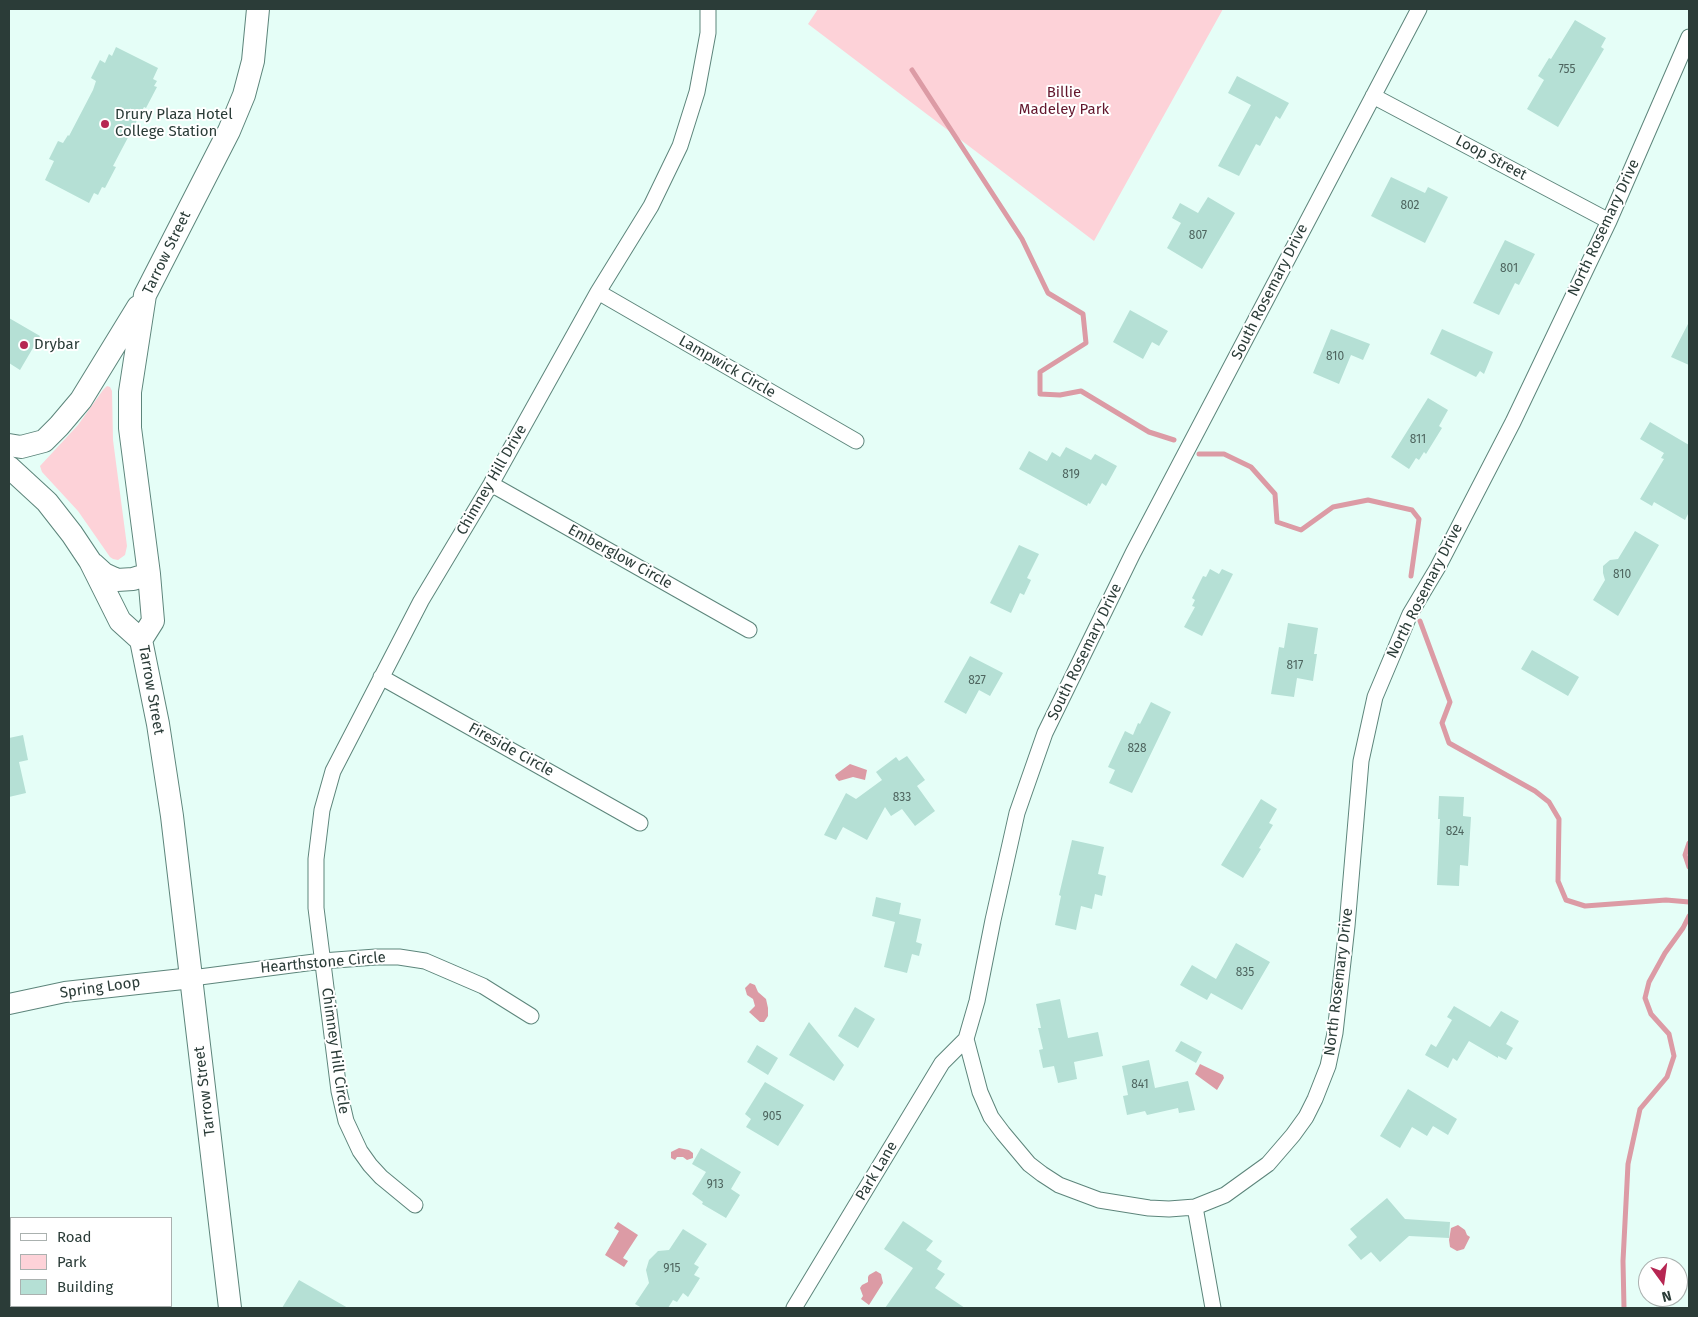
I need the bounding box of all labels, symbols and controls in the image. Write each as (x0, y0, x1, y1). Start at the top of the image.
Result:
house number: 755 (1558, 63, 1576, 77)
park label: Billie Madeley Park (1019, 84, 1109, 119)
place label: Drury Plaza Hotel College Station (115, 106, 233, 141)
marker: Drury Plaza Hotel College Station (99, 118, 111, 130)
street label: Loop Street (1452, 132, 1530, 184)
street label: North Rosemary Drive (1564, 157, 1644, 299)
house number: 802 (1400, 199, 1420, 213)
street label: Tarrow Street (139, 208, 195, 298)
street label: South Rosemary Drive (1228, 221, 1312, 363)
house number: 807 (1189, 229, 1207, 243)
house number: 801 (1500, 262, 1518, 276)
street label: Lampwick Circle (675, 332, 779, 402)
place label: Drybar (34, 336, 80, 354)
marker: Drybar (18, 339, 30, 351)
house number: 810 (1326, 350, 1344, 364)
street label: Chimney Hill Drive (453, 421, 531, 539)
house number: 811 (1410, 433, 1426, 447)
house number: 819 (1062, 468, 1080, 482)
street label: North Rosemary Drive (1383, 520, 1467, 662)
street label: Emberglow Circle (565, 521, 675, 593)
house number: 810 (1613, 568, 1631, 582)
street label: South Rosemary Drive (1044, 581, 1126, 723)
street label: Tarrow Street (134, 644, 168, 736)
house number: 817 (1287, 659, 1303, 673)
house number: 827 (968, 674, 986, 688)
street label: Fireside Circle (465, 719, 557, 781)
house number: 828 (1127, 742, 1147, 756)
house number: 833 (893, 791, 911, 805)
house number: 824 (1446, 825, 1464, 839)
street label: North Rosemary Drive (1321, 907, 1357, 1057)
street label: Hearthstone Circle (260, 949, 386, 977)
house number: 835 (1236, 966, 1254, 980)
street label: Spring Loop (59, 973, 141, 1003)
street label: Chimney Hill Circle (317, 987, 353, 1115)
street label: Tarrow Street (191, 1045, 219, 1137)
house number: 841 (1131, 1078, 1149, 1092)
house number: 905 (762, 1110, 782, 1124)
street label: Park Lane (852, 1138, 902, 1204)
house number: 913 (706, 1178, 724, 1192)
legend (10, 1217, 172, 1307)
text: Road (57, 1228, 92, 1246)
text: Park (57, 1253, 87, 1271)
north arrow (1638, 1257, 1688, 1307)
house number: 915 (663, 1262, 681, 1276)
text: Building (57, 1278, 113, 1296)
text: N (1660, 1287, 1673, 1305)

